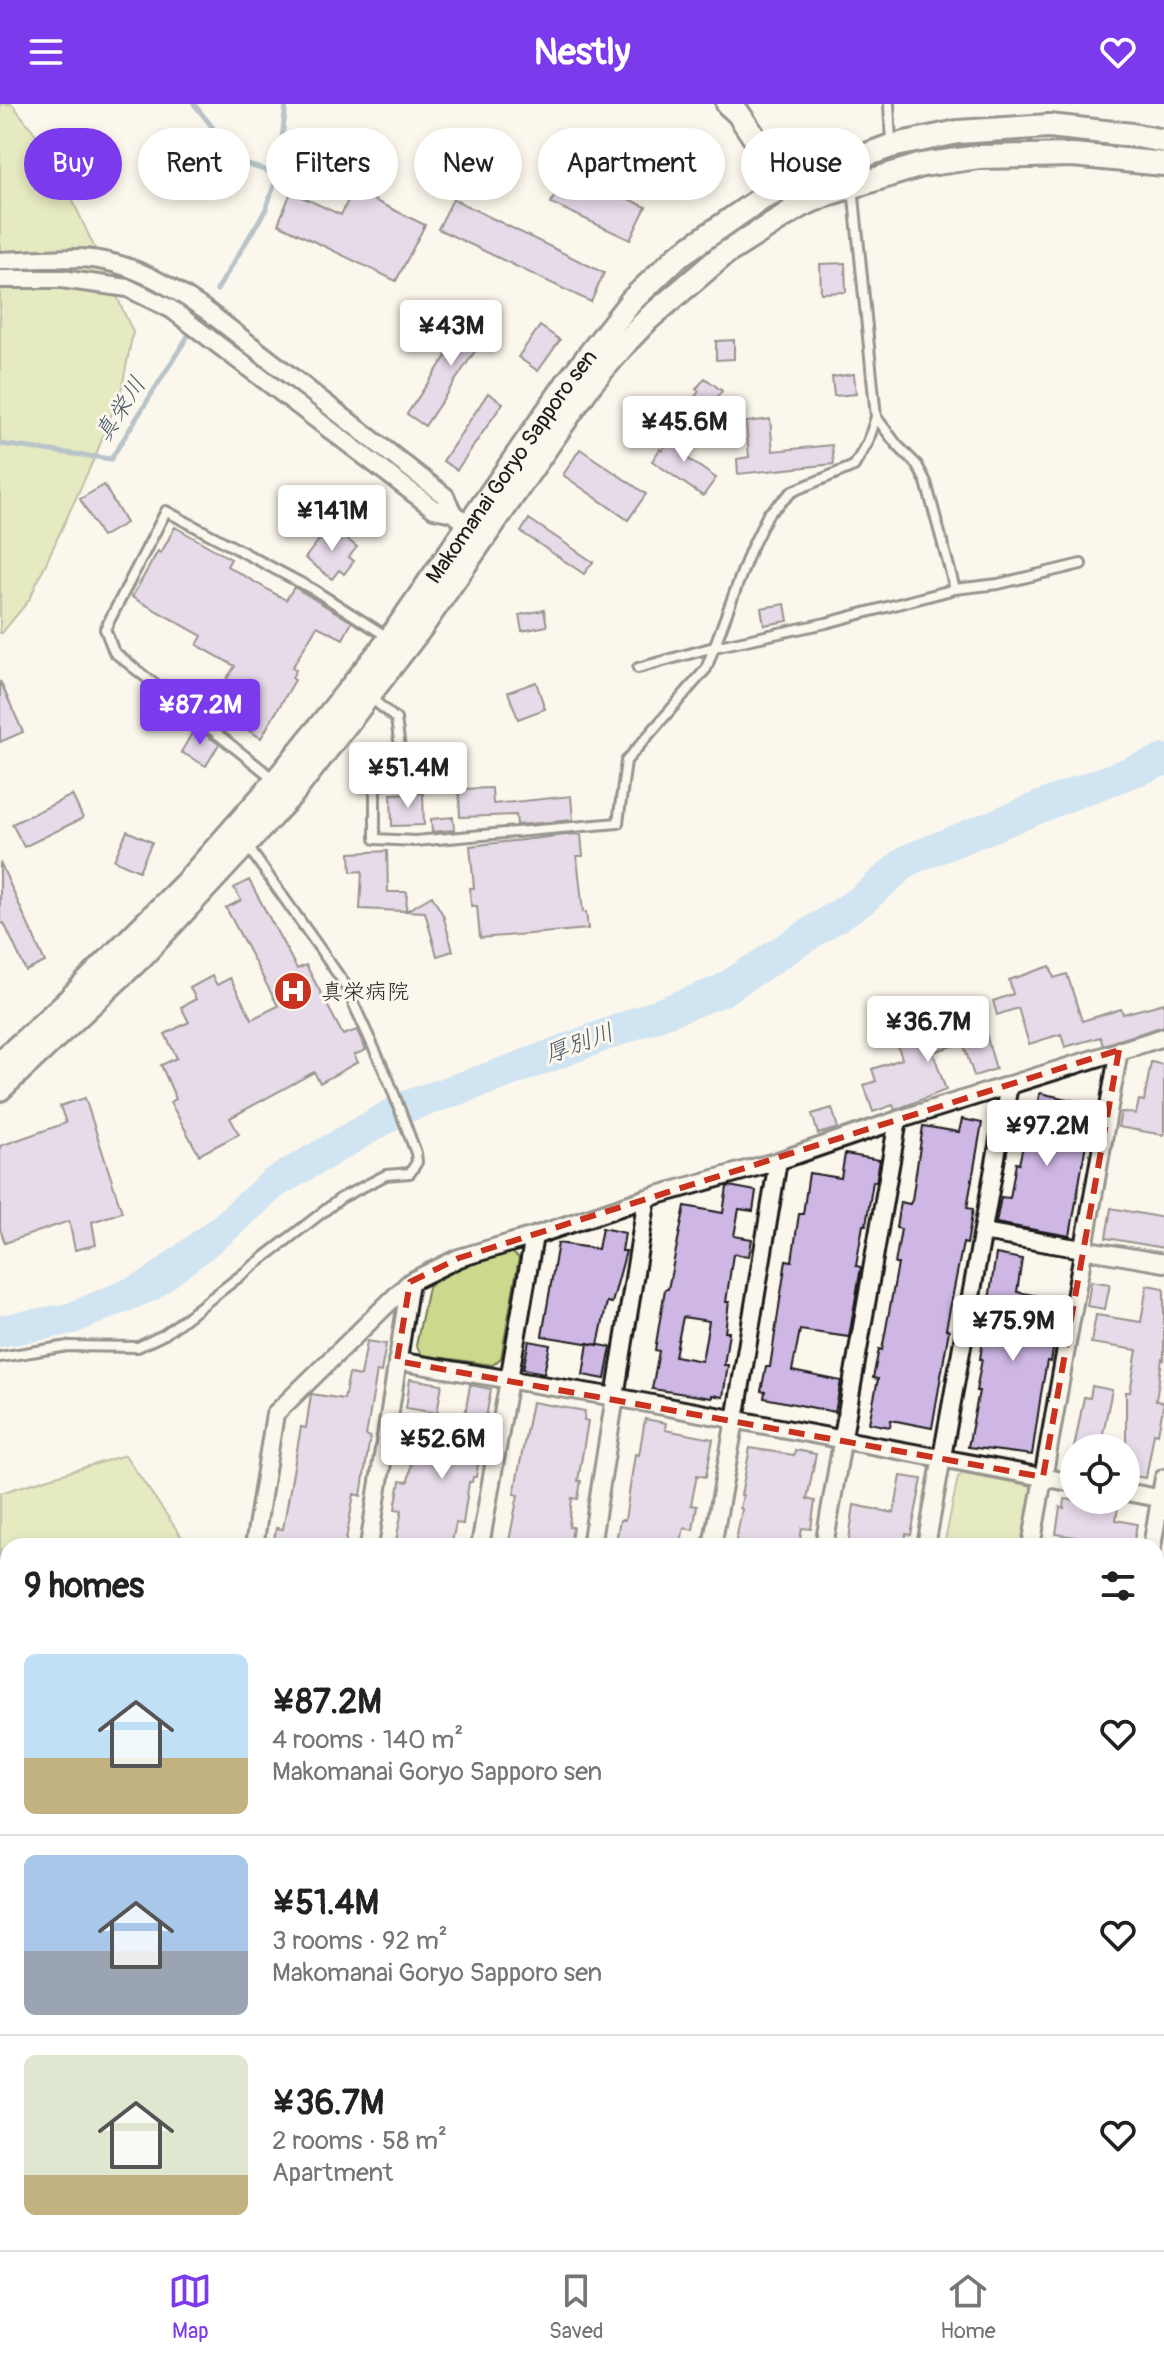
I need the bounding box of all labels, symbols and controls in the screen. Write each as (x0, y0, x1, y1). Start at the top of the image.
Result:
icon: menu (24, 30, 68, 74)
text: Nestly (534, 30, 630, 75)
icon: heart (1096, 30, 1140, 74)
chip: Buy (24, 128, 122, 200)
chip: Rent (138, 128, 250, 200)
chip: Filters (266, 128, 398, 200)
chip: New (414, 128, 522, 200)
chip: Apartment (538, 128, 725, 200)
chip: House (741, 128, 870, 200)
pin: ¥43M (404, 300, 498, 368)
text: ¥43M (418, 310, 484, 342)
street label: Makomanai Goryo Sapporo sen (420, 344, 603, 589)
water label: 真栄川 (89, 371, 152, 447)
pin: ¥45.6M (619, 396, 749, 464)
text: ¥45.6M (641, 406, 727, 438)
pin: ¥141M (276, 485, 388, 553)
text: ¥141M (296, 495, 368, 527)
pin: ¥87.2M (135, 679, 265, 747)
text: ¥87.2M (158, 689, 242, 721)
pin: ¥51.4M (343, 742, 473, 810)
text: ¥51.4M (367, 752, 449, 784)
hospital icon: 真栄病院 (272, 970, 314, 1012)
place label: 真栄病院 (321, 978, 409, 1006)
pin: ¥36.7M (863, 996, 993, 1064)
text: ¥36.7M (885, 1006, 971, 1038)
water label: 厚別川 (540, 1018, 618, 1069)
pin: ¥97.2M (982, 1100, 1112, 1168)
text: ¥97.2M (1005, 1110, 1089, 1142)
pin: ¥75.9M (948, 1295, 1078, 1363)
text: ¥75.9M (971, 1305, 1055, 1337)
pin: ¥52.6M (377, 1413, 507, 1481)
text: ¥52.6M (399, 1423, 485, 1455)
map controls (1060, 1434, 1140, 1514)
button: locate (1060, 1434, 1140, 1514)
icon: filters (1096, 1564, 1140, 1608)
text: 9 homes (24, 1565, 144, 1608)
text: ¥87.2M (272, 1681, 382, 1724)
icon: home (88, 1686, 184, 1782)
icon: heart (1096, 1712, 1140, 1756)
text: 4 rooms · 140 m² (272, 1724, 463, 1756)
text: Makomanai Goryo Sapporo sen (272, 1756, 602, 1788)
text: ¥51.4M (272, 1882, 379, 1925)
icon: home (88, 1887, 184, 1983)
icon: heart (1096, 1913, 1140, 1957)
text: 3 rooms · 92 m² (272, 1925, 448, 1957)
text: Makomanai Goryo Sapporo sen (272, 1957, 602, 1989)
text: ¥36.7M (272, 2082, 384, 2125)
icon: home (88, 2087, 184, 2183)
icon: heart (1096, 2113, 1140, 2157)
text: 2 rooms · 58 m² (272, 2125, 447, 2157)
text: Apartment (272, 2157, 393, 2189)
tab: Map (168, 2269, 212, 2345)
tab: Saved (549, 2269, 604, 2345)
tab: Home (940, 2269, 996, 2345)

